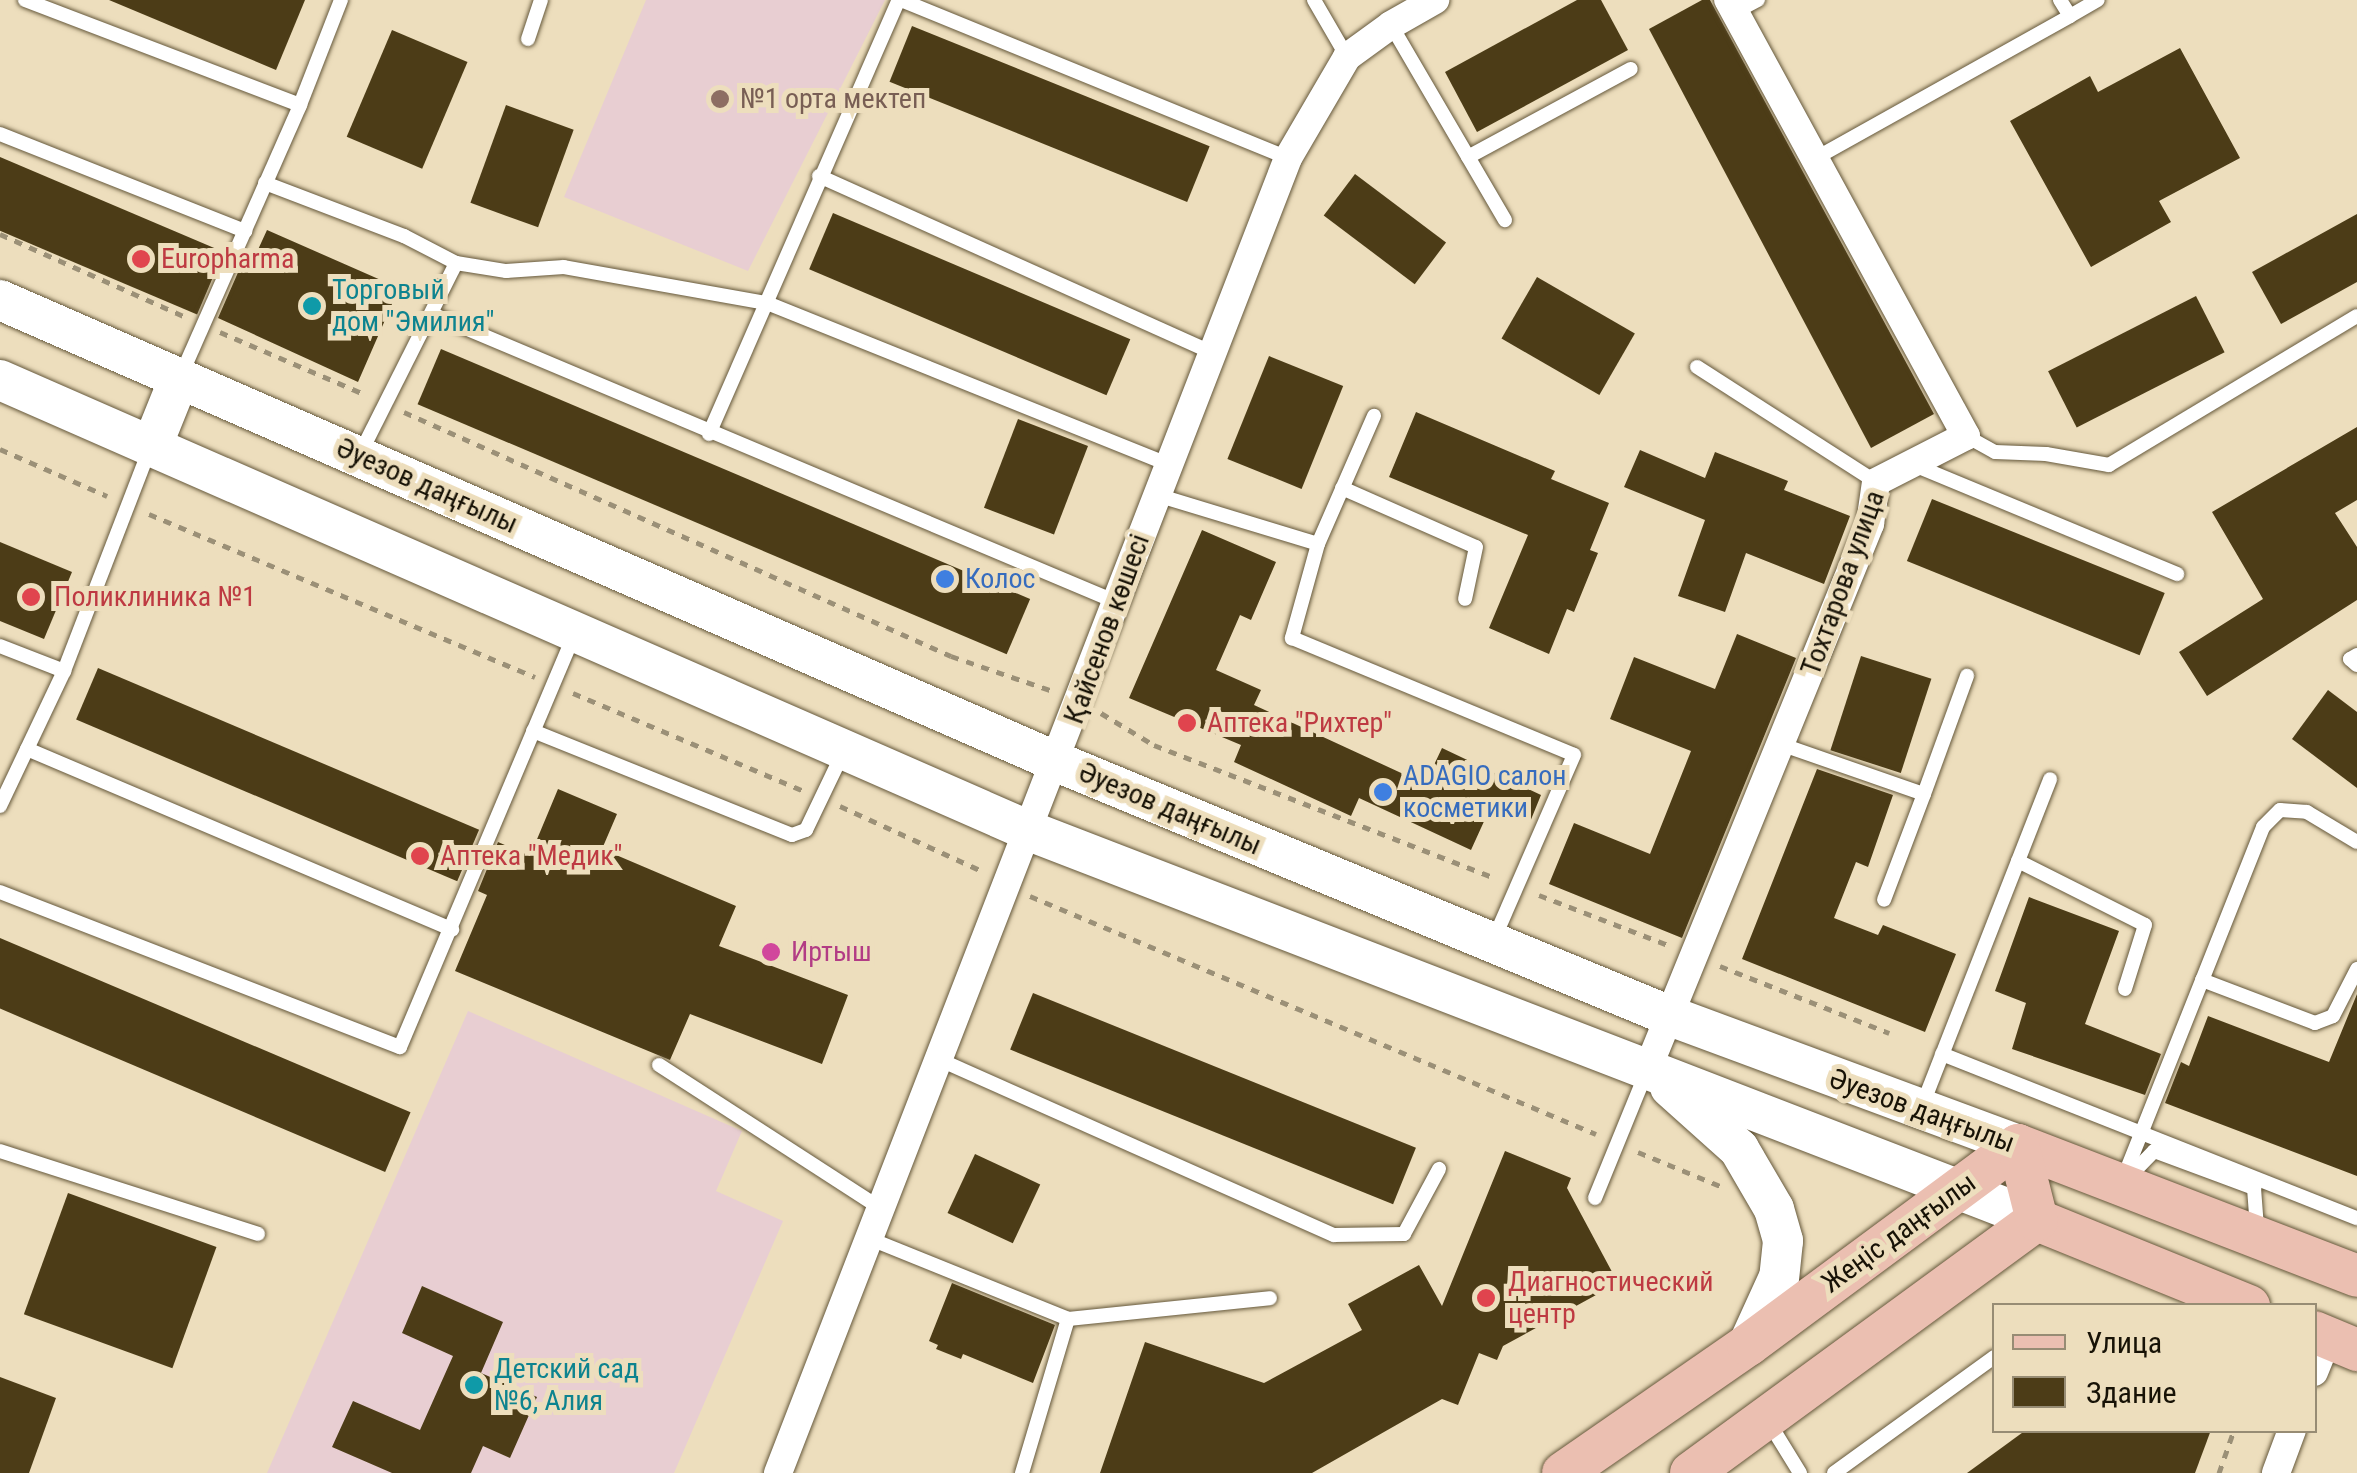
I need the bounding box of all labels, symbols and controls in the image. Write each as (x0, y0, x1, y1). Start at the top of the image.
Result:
place label: №1 орта мектеп (740, 82, 926, 116)
marker: №1 орта мектеп (709, 88, 731, 110)
place label: Europharma (161, 242, 294, 276)
marker: Europharma (130, 248, 152, 270)
place label: Торговый дом "Эмилия" (332, 273, 494, 339)
marker: Торговый дом "Эмилия" (301, 295, 323, 317)
street label: Әуезов даңғылы (331, 431, 523, 541)
street label: Тохтарова улица (1794, 486, 1892, 680)
street label: Қайсенов көшесі (1057, 530, 1157, 728)
place label: Колос (965, 562, 1035, 596)
marker: Колос (934, 568, 956, 590)
place label: Поликлиника №1 (54, 580, 256, 614)
marker: Поликлиника №1 (18, 584, 44, 610)
place label: Аптека "Рихтер" (1207, 706, 1392, 740)
marker: Аптека "Рихтер" (1176, 712, 1198, 734)
street label: Әуезов даңғылы (1074, 755, 1266, 863)
place label: ADAGIO салон косметики (1403, 759, 1567, 825)
marker: ADAGIO салон косметики (1372, 781, 1394, 803)
place label: Аптека "Медик" (440, 839, 623, 873)
marker: Аптека "Медик" (409, 845, 431, 867)
place label: Иртыш (791, 935, 872, 969)
marker: Иртыш (760, 941, 782, 963)
street label: Әуезов даңғылы (1825, 1062, 2019, 1160)
street label: Жеңіс даңғылы (1815, 1166, 1983, 1300)
place label: Диагностический центр (1508, 1265, 1713, 1331)
marker: Диагностический центр (1473, 1285, 1499, 1311)
legend (1992, 1303, 2317, 1433)
text: Улица (2086, 1325, 2162, 1360)
place label: Детский сад №6, Алия (494, 1352, 639, 1418)
marker: Детский сад №6, Алия (463, 1374, 485, 1396)
text: Здание (2086, 1375, 2177, 1410)

